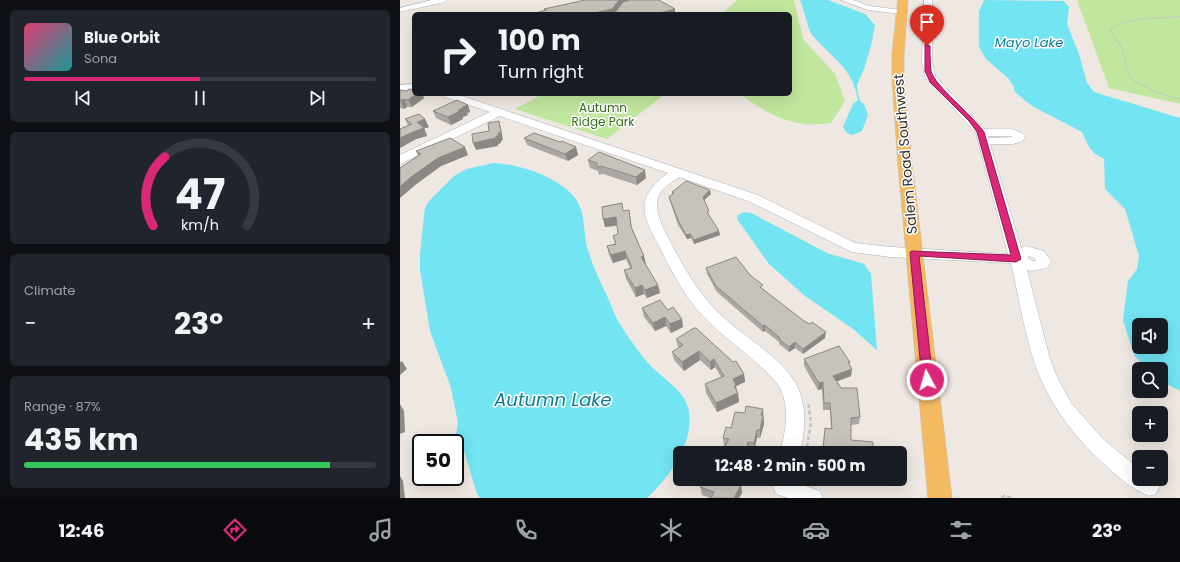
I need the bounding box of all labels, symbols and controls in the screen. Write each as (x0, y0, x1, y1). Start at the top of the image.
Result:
pin (910, 5, 944, 46)
icon: arrive (916, 11, 938, 33)
text: 100 m (498, 21, 581, 60)
text: Blue Orbit (84, 27, 160, 48)
icon: right (432, 28, 484, 80)
water label: Mayo Lake (995, 33, 1063, 52)
text: Sona (84, 49, 117, 68)
text: Turn right (498, 59, 584, 84)
street label: Salem Road Southwest (888, 73, 922, 235)
icon: previous (72, 87, 94, 109)
icon: pause (189, 87, 211, 109)
icon: next (306, 87, 328, 109)
park label: Autumn Ridge Park (572, 99, 635, 130)
text: 47 (175, 165, 225, 224)
text: km/h (181, 215, 219, 235)
text: Climate (24, 281, 75, 300)
text: 23° (174, 302, 223, 345)
text: − (24, 308, 36, 339)
text: + (361, 308, 376, 339)
map controls (1132, 318, 1168, 486)
button: sound (1132, 318, 1168, 354)
position arrow (906, 359, 948, 401)
button: search (1132, 362, 1168, 398)
water label: Autumn Lake (493, 387, 612, 412)
text: Range · 87% (24, 397, 101, 416)
button: + (1132, 406, 1168, 442)
text: 435 km (24, 418, 139, 461)
speed limit sign: 50 (412, 434, 464, 486)
button: − (1132, 450, 1168, 486)
text: 12:48 · 2 min · 500 m (715, 455, 865, 476)
icon: directions (221, 516, 249, 544)
icon: music (367, 516, 395, 544)
icon: phone (512, 516, 540, 544)
icon: climate (657, 516, 685, 544)
icon: car (802, 516, 830, 544)
icon: filters (947, 516, 975, 544)
text: 12:46 (59, 518, 104, 543)
text: 23° (1092, 518, 1121, 543)

